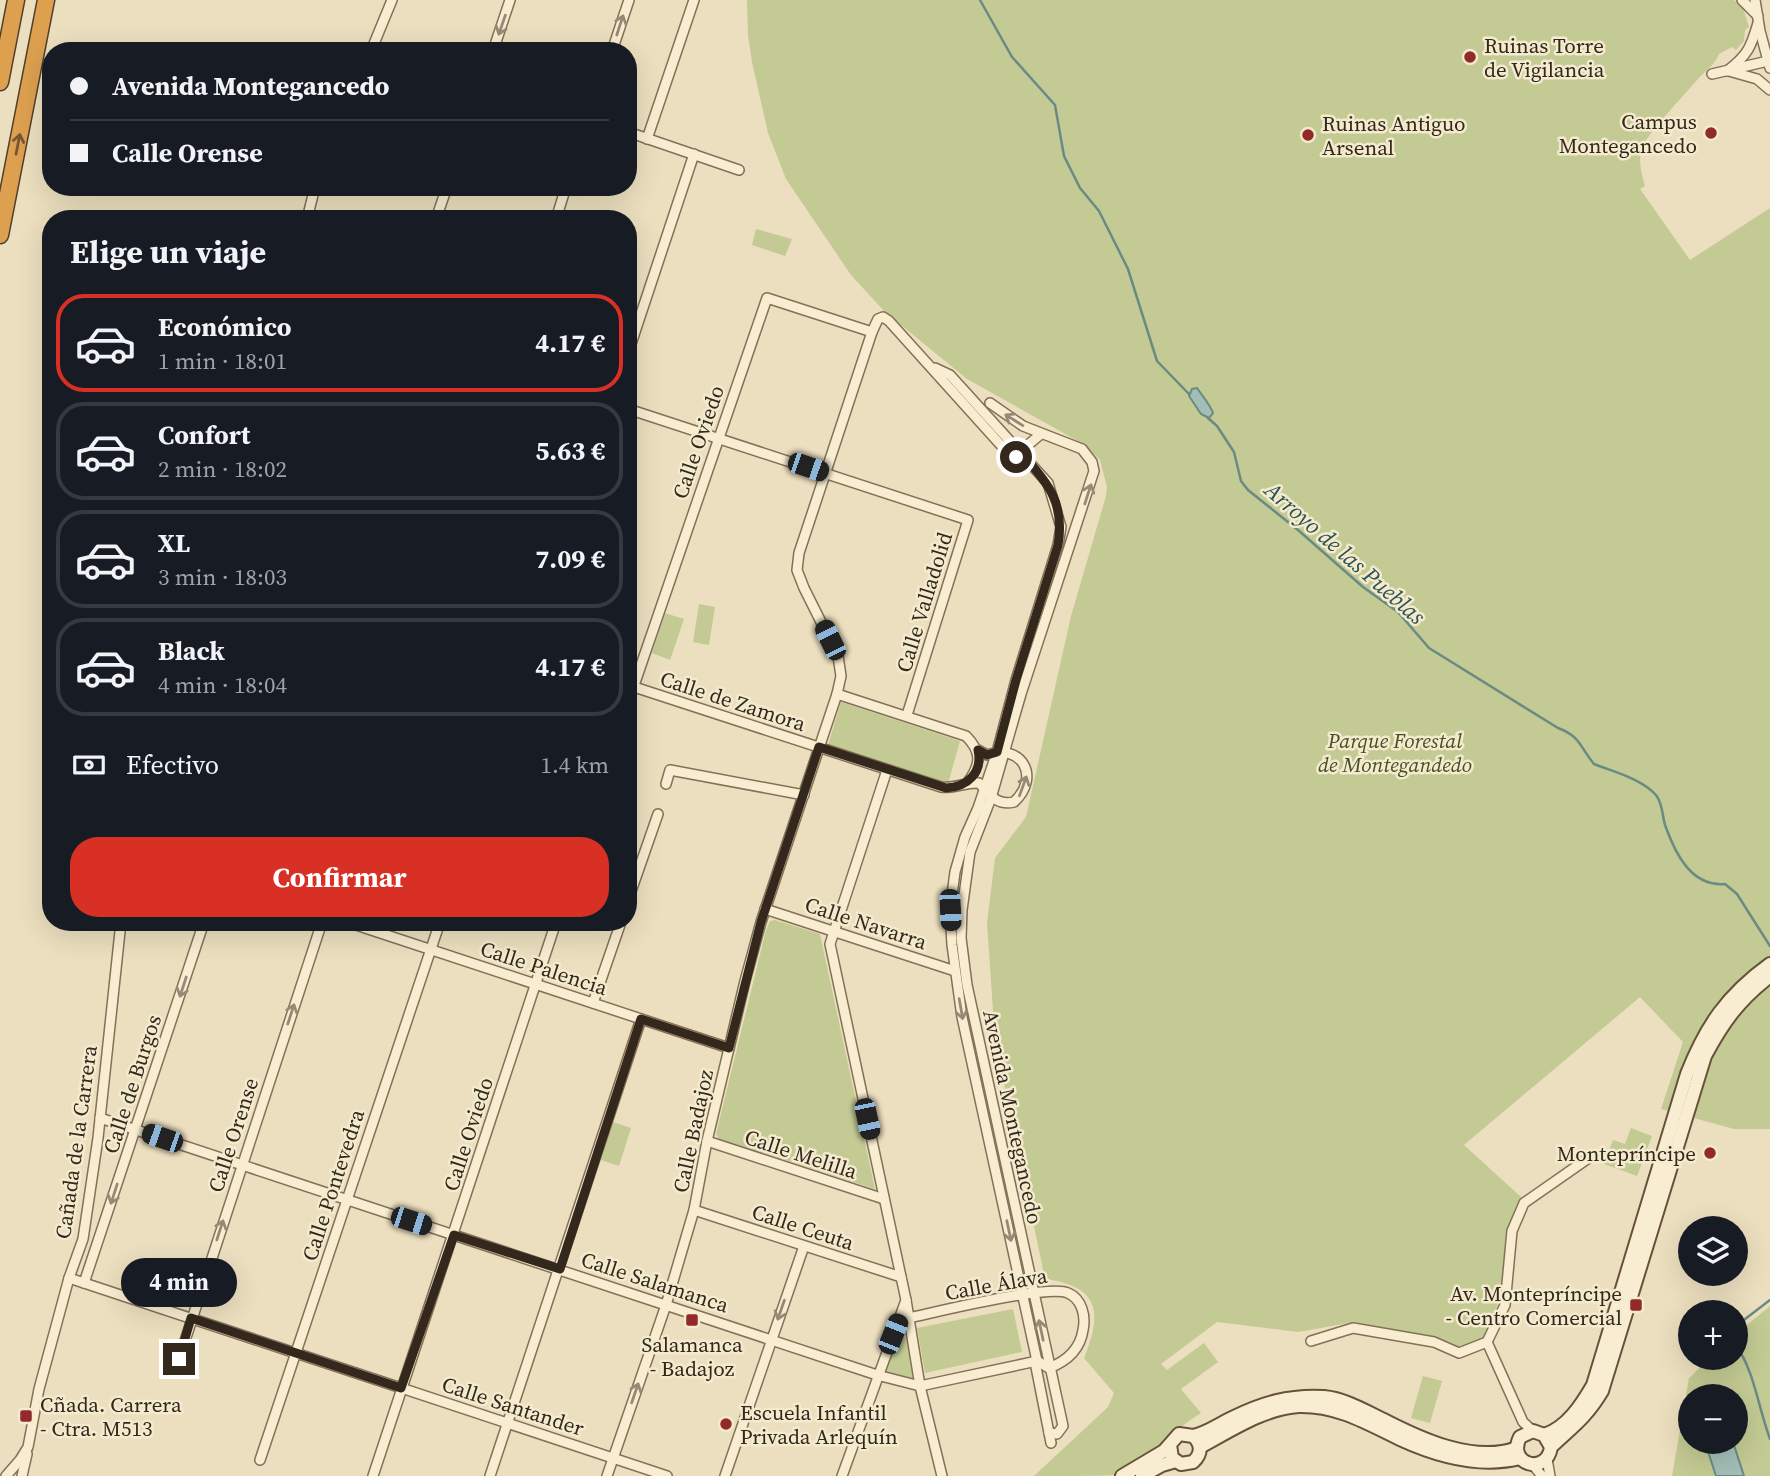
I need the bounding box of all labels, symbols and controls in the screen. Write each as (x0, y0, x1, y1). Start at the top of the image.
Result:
one-way arrow (495, 14, 507, 36)
one-way arrow (615, 15, 627, 37)
place label: Ruinas Torre de Vigilancia (1484, 31, 1605, 84)
marker: Ruinas Torre de Vigilancia (1462, 49, 1478, 65)
text: Avenida Montegancedo (112, 68, 390, 104)
place label: Campus Montegancedo (1559, 107, 1697, 160)
place label: Ruinas Antiguo Arsenal (1322, 109, 1465, 162)
marker: Campus Montegancedo (1703, 125, 1719, 141)
marker: Ruinas Antiguo Arsenal (1300, 127, 1316, 143)
one-way arrow (12, 133, 25, 156)
text: Calle Orense (112, 135, 263, 171)
text: Elige un viaje (70, 230, 266, 274)
text: Económico (158, 309, 291, 345)
icon: car (74, 312, 137, 375)
text: 4.17 € (535, 325, 605, 361)
text: 1 min · 18:01 (158, 345, 287, 377)
street label: Calle Oviedo (665, 382, 731, 502)
one-way arrow (1005, 413, 1025, 427)
text: Confort (158, 417, 250, 453)
icon: car (74, 420, 137, 483)
text: 5.63 € (535, 433, 605, 469)
route start (1000, 441, 1032, 473)
car (785, 450, 832, 484)
text: 2 min · 18:02 (158, 453, 287, 485)
water label: Arroyo de las Pueblas (1256, 473, 1433, 632)
one-way arrow (1082, 483, 1095, 505)
text: XL (158, 525, 190, 561)
icon: car (74, 528, 137, 591)
street label: Calle Valladolid (889, 528, 959, 676)
text: 7.09 € (535, 541, 605, 577)
text: 3 min · 18:03 (158, 561, 287, 593)
car (812, 617, 849, 663)
text: Black (158, 633, 225, 669)
icon: car (74, 636, 137, 699)
text: 4.17 € (535, 649, 605, 685)
street label: Calle de Zamora (656, 664, 810, 738)
text: 4 min · 18:04 (158, 669, 287, 701)
park label: Parque Forestal de Montegandedo (1318, 726, 1472, 779)
icon: cash (70, 746, 108, 784)
text: Efectivo (126, 747, 219, 783)
text: 1.4 km (540, 749, 609, 781)
one-way arrow (1018, 775, 1030, 797)
button: Confirmar (70, 837, 609, 917)
car (939, 888, 962, 932)
street label: Calle Navarra (801, 890, 931, 956)
street label: Calle Palencia (477, 934, 612, 1002)
one-way arrow (176, 976, 189, 998)
one-way arrow (955, 997, 968, 1020)
one-way arrow (286, 1003, 298, 1025)
street label: Avenida Montegancedo (976, 1007, 1050, 1227)
street label: Calle de Burgos (96, 1011, 168, 1157)
street label: Cañada de la Carrera (48, 1043, 104, 1241)
street label: Calle Badajoz (666, 1066, 720, 1195)
street label: Calle Oviedo (436, 1073, 500, 1195)
street label: Calle Orense (201, 1074, 265, 1196)
car (853, 1096, 882, 1142)
street label: Calle Pontevedra (295, 1105, 371, 1264)
car (139, 1121, 186, 1155)
street label: Calle Melilla (741, 1122, 861, 1186)
place label: Montepríncipe (1557, 1139, 1696, 1168)
marker: Montepríncipe (1702, 1145, 1718, 1161)
one-way arrow (107, 1183, 120, 1205)
street label: Calle Ceuta (748, 1197, 858, 1257)
car (388, 1205, 435, 1237)
map controls (1678, 1216, 1748, 1454)
button: layers (1678, 1216, 1748, 1286)
one-way arrow (215, 1219, 227, 1241)
one-way arrow (1002, 1219, 1016, 1242)
street label: Calle Salamanca (578, 1245, 733, 1320)
callout: 4 min (121, 1258, 237, 1306)
street label: Calle Álava (943, 1261, 1050, 1307)
text: 4 min (149, 1266, 209, 1298)
place label: Av. Montepríncipe - Centro Comercial (1446, 1279, 1622, 1332)
marker: Av. Montepríncipe - Centro Comercial (1628, 1297, 1644, 1313)
one-way arrow (774, 1299, 786, 1321)
button: + (1678, 1300, 1748, 1370)
car (876, 1311, 911, 1357)
marker: Salamanca - Badajoz (684, 1312, 700, 1328)
one-way arrow (1034, 1319, 1047, 1342)
place label: Salamanca - Badajoz (641, 1330, 743, 1383)
route end (163, 1343, 195, 1375)
street label: Calle Santander (438, 1369, 588, 1443)
one-way arrow (630, 1383, 642, 1405)
button: − (1678, 1384, 1748, 1454)
place label: Cñada. Carrera - Ctra. M513 (40, 1390, 182, 1443)
place label: Escuela Infantil Privada Arlequín (740, 1398, 898, 1451)
marker: Cñada. Carrera - Ctra. M513 (18, 1408, 34, 1424)
marker: Escuela Infantil Privada Arlequín (718, 1416, 734, 1432)

